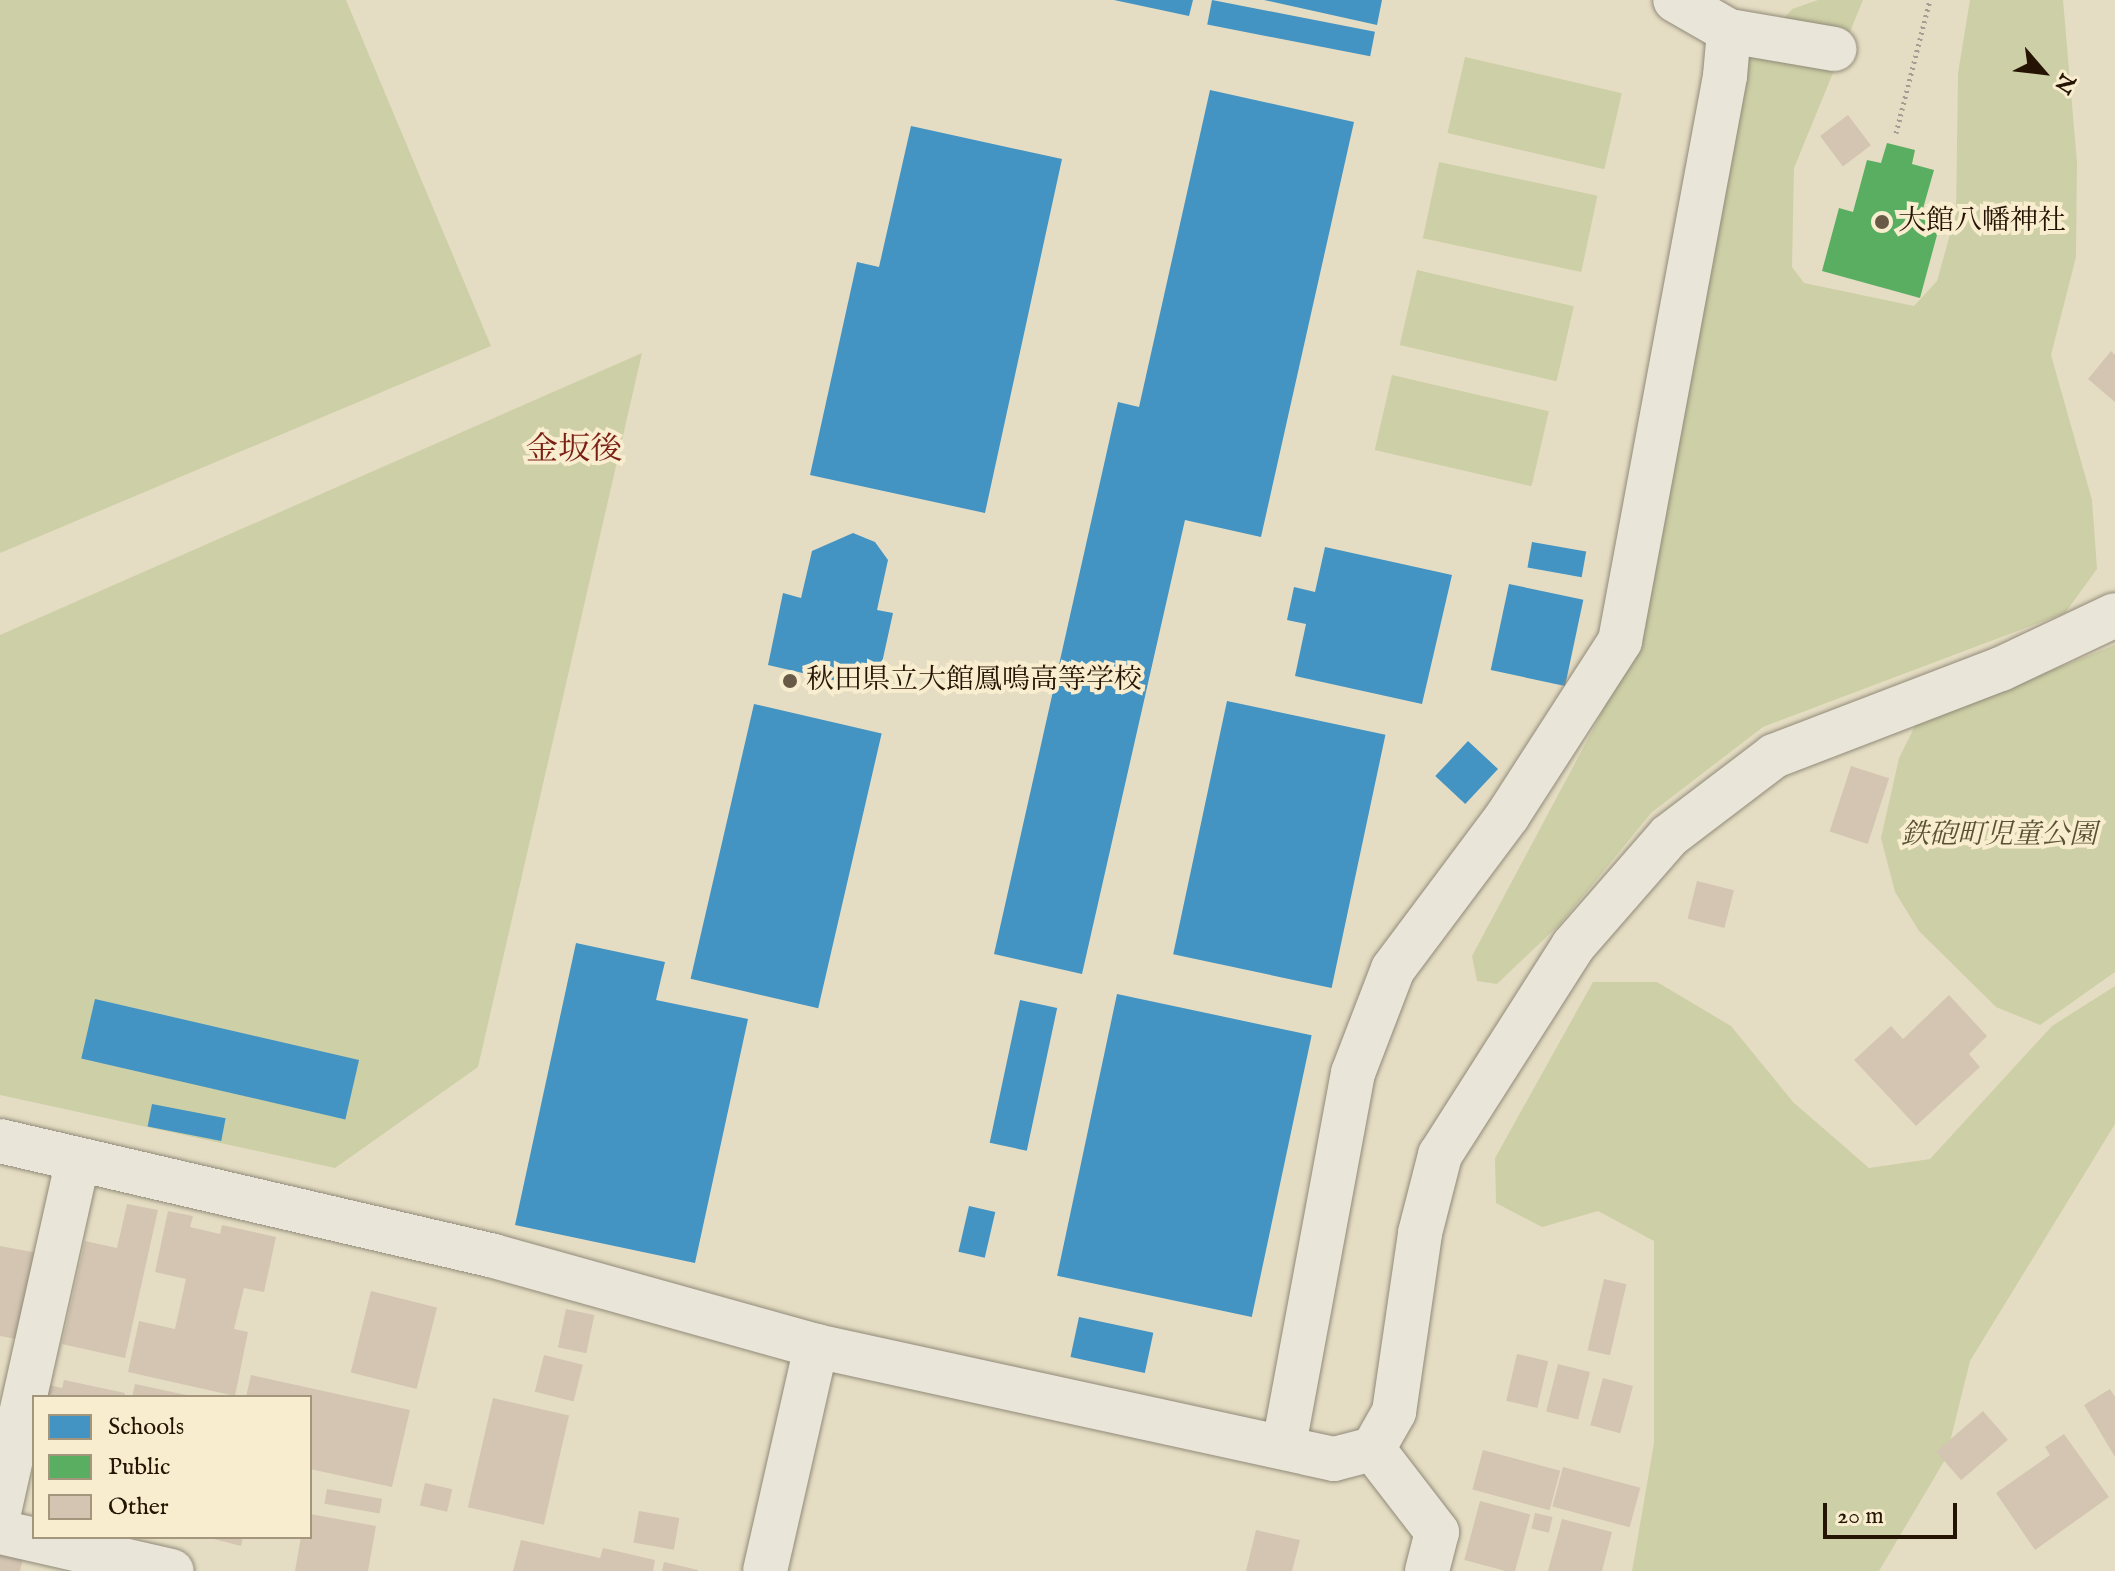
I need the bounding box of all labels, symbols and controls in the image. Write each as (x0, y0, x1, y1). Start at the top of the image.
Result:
north arrow (2003, 32, 2083, 112)
text: N (2047, 68, 2081, 98)
place label: 大館八幡神社 (1898, 205, 2066, 239)
marker: 大館八幡神社 (1873, 213, 1891, 231)
district label: 金坂後 (526, 432, 622, 470)
place label: 秋田県立大館鳳鳴高等学校 (806, 664, 1142, 698)
marker: 秋田県立大館鳳鳴高等学校 (781, 672, 799, 690)
park label: 鉄砲町児童公園 (1901, 819, 2097, 853)
legend (32, 1395, 312, 1539)
text: Schools (108, 1412, 184, 1443)
text: Public (108, 1452, 170, 1483)
scale bar (1827, 1487, 1961, 1537)
text: Other (108, 1492, 169, 1523)
text: 20 m (1837, 1501, 1884, 1532)

